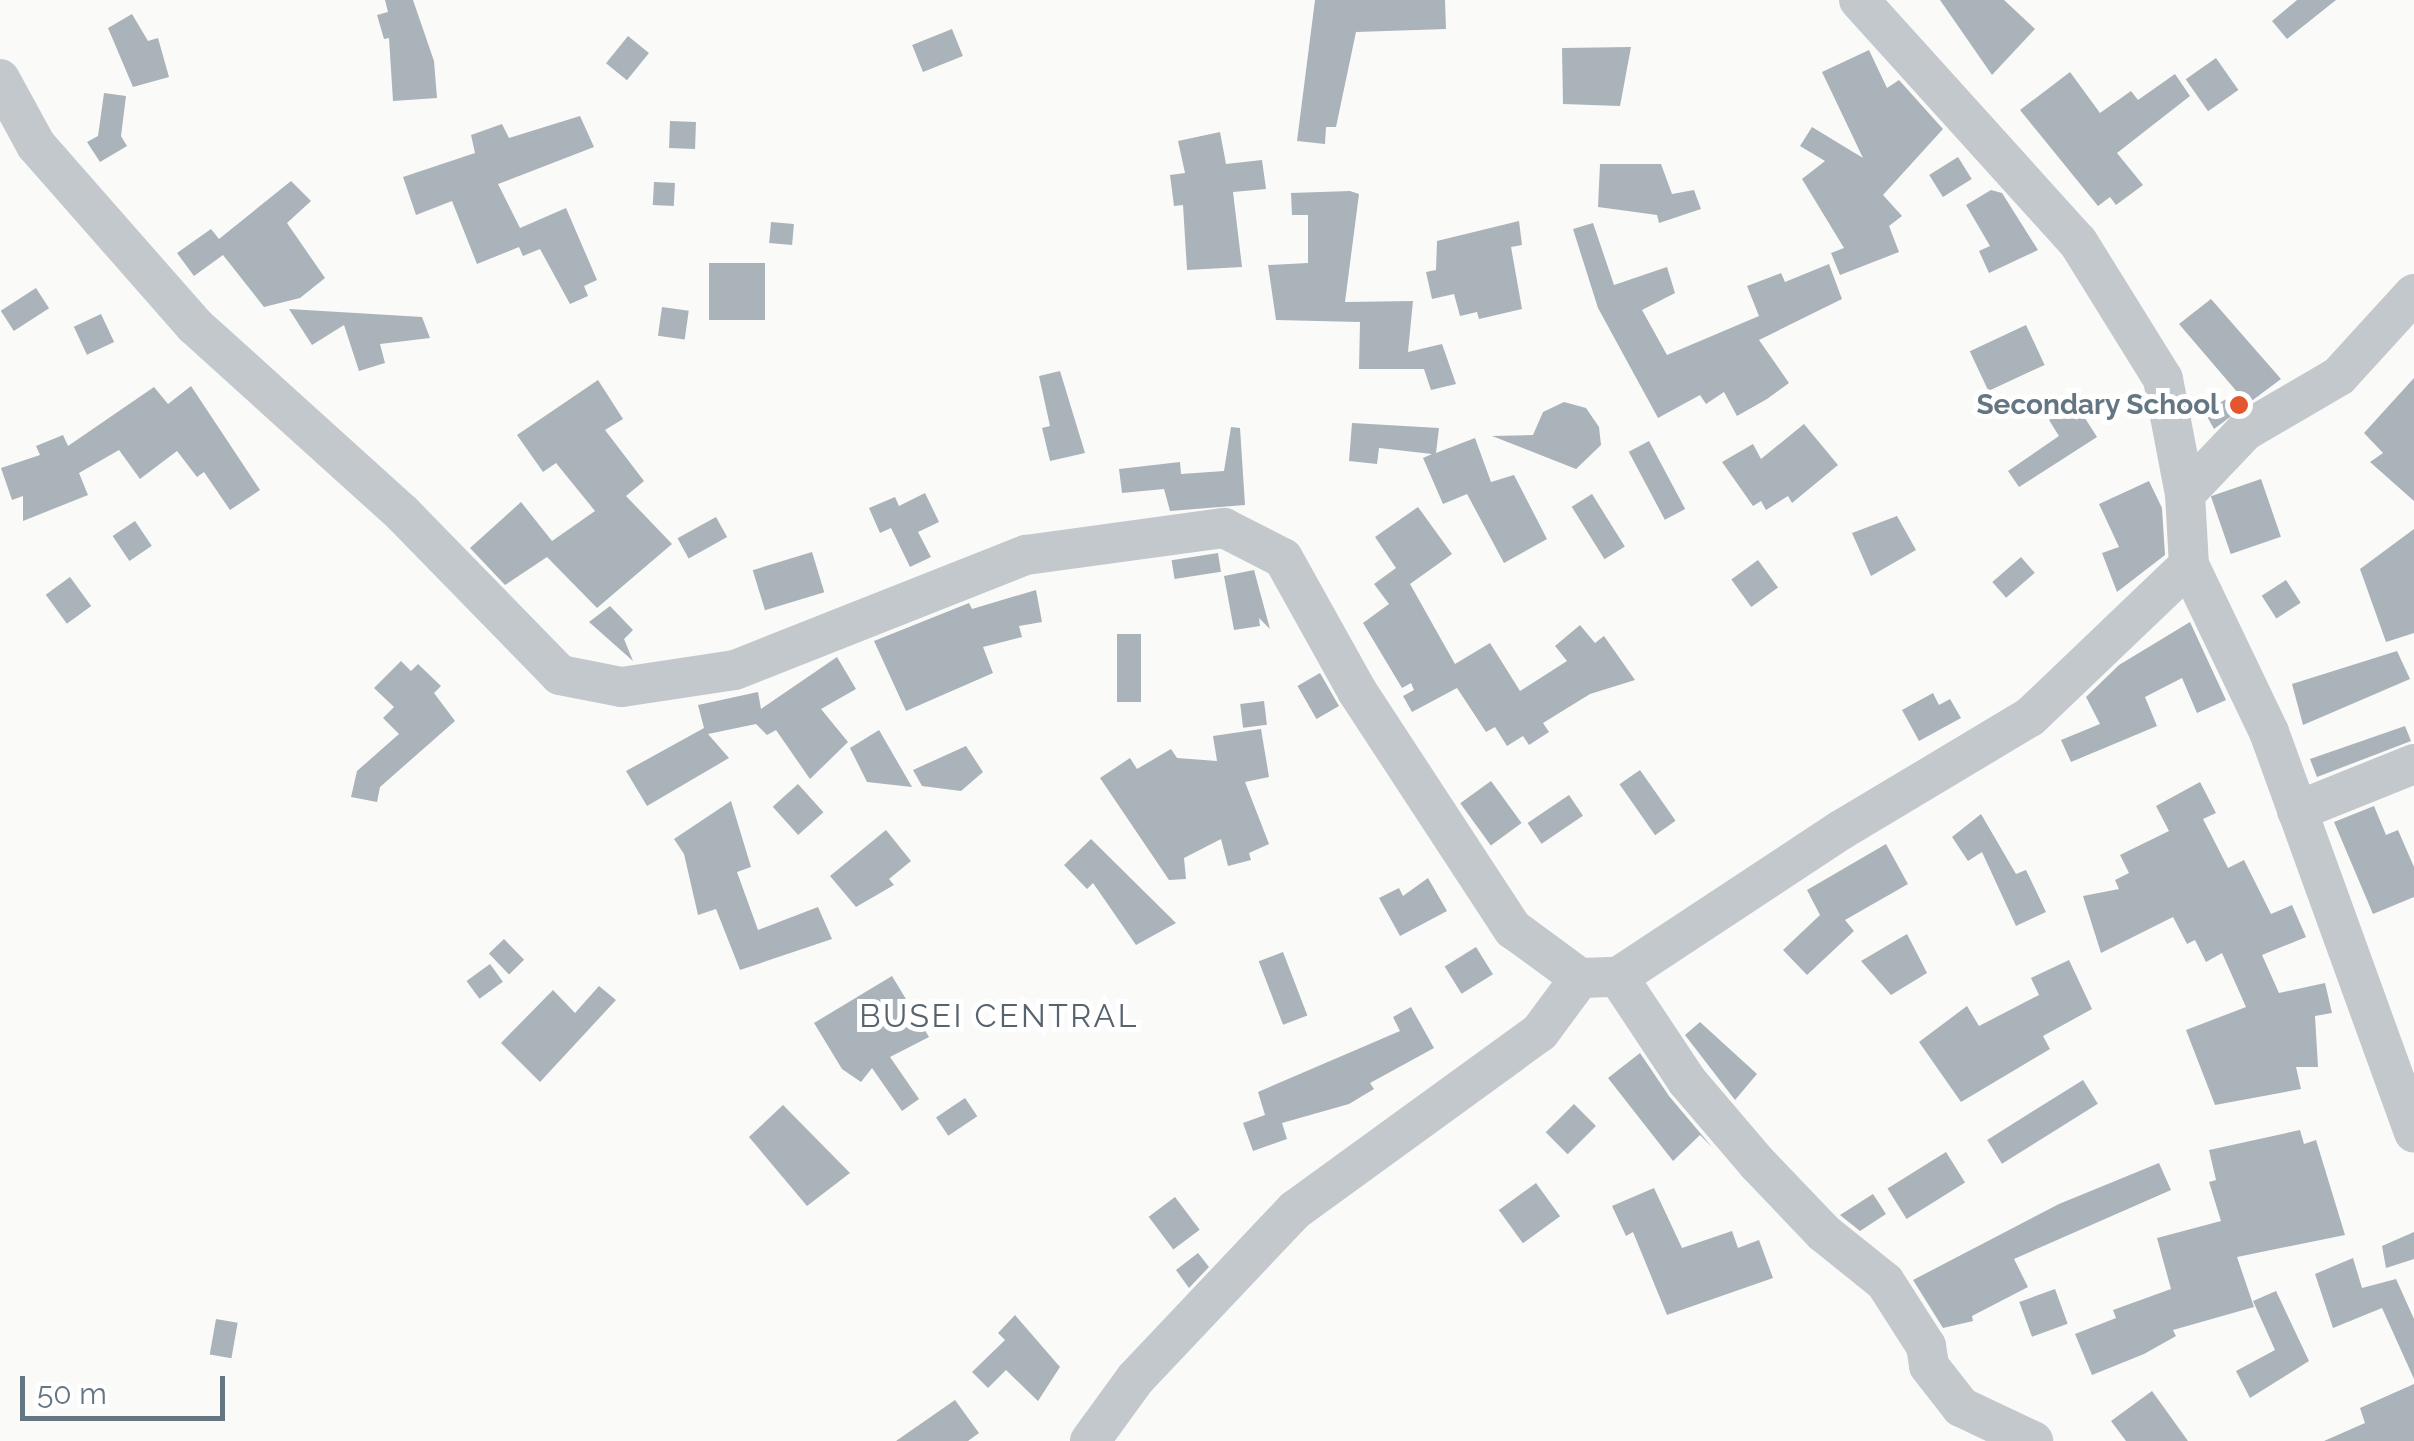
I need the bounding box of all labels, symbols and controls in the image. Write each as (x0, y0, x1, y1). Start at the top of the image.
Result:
place label: Secondary School (1976, 388, 2219, 422)
marker: Secondary School (2228, 394, 2250, 416)
district label: BUSEI CENTRAL (859, 997, 1139, 1035)
scale bar (25, 1356, 230, 1418)
text: 50 m (37, 1376, 107, 1411)

